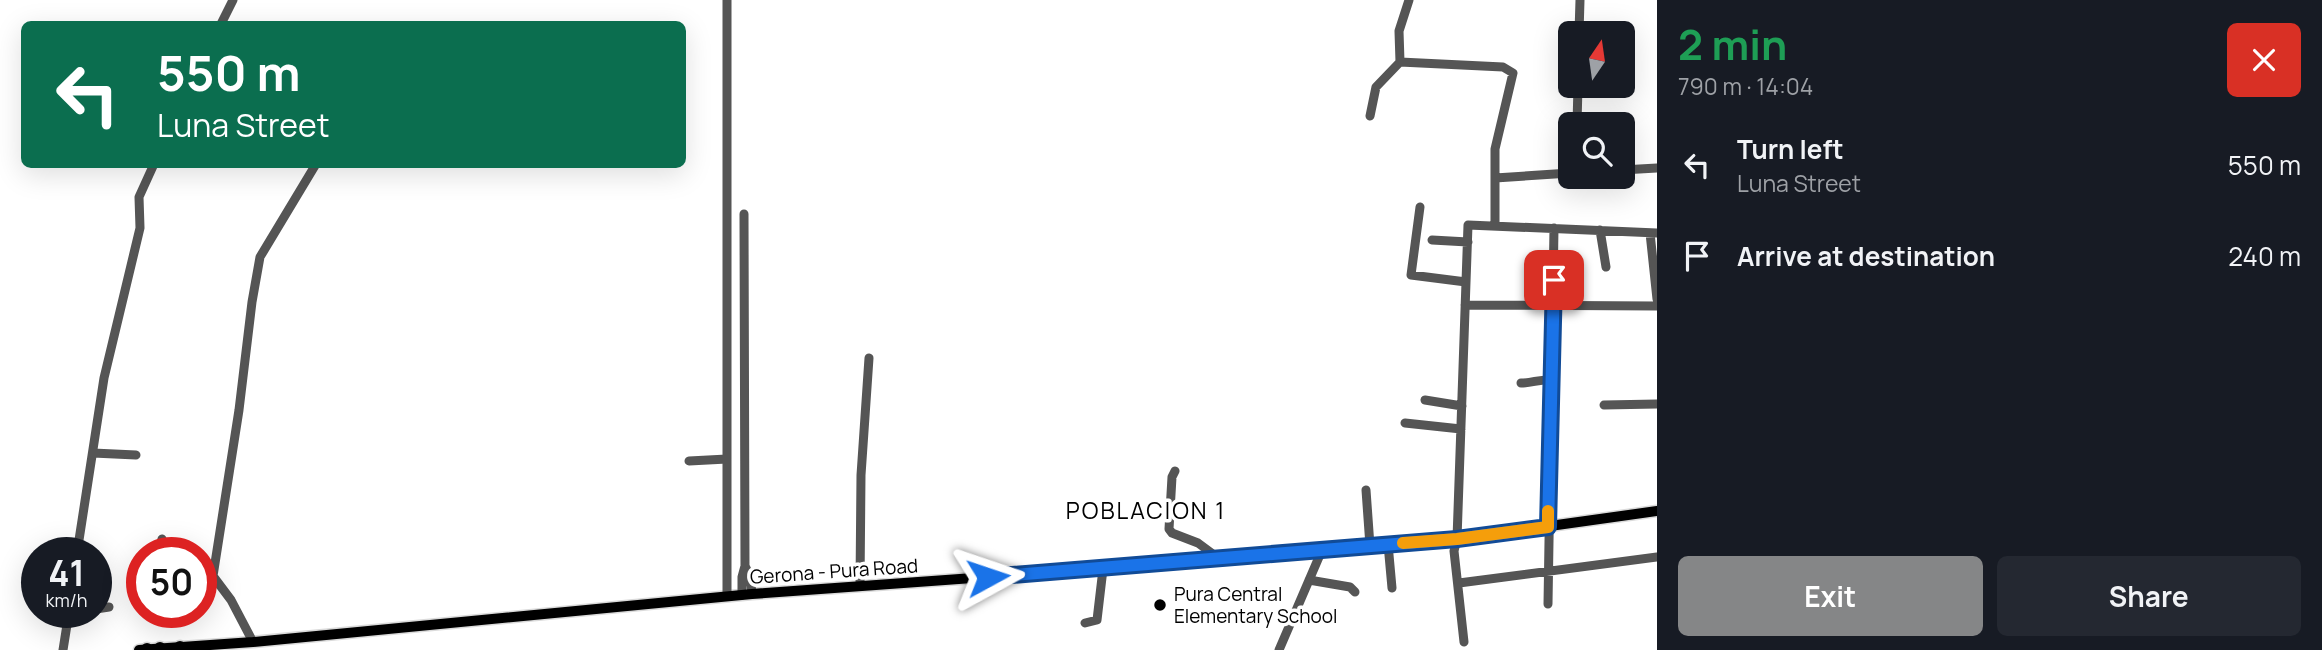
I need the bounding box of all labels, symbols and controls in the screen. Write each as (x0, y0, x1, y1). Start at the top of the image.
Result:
text: 2 min (1678, 15, 1787, 73)
north arrow (1558, 21, 1634, 98)
map controls (1558, 21, 1635, 189)
button: close (2227, 23, 2301, 97)
text: 550 m (157, 39, 301, 106)
icon: left (42, 49, 133, 140)
text: 790 m · 14:04 (1678, 70, 1813, 102)
text: Luna Street (157, 103, 330, 147)
button: search (1558, 112, 1635, 189)
text: Turn left (1737, 131, 1844, 167)
icon: left (1678, 146, 1716, 184)
text: 550 m (2228, 147, 2301, 183)
text: Luna Street (1737, 167, 1861, 199)
icon: arrive (1678, 237, 1716, 275)
text: Arrive at destination (1737, 238, 1995, 274)
text: 240 m (2228, 238, 2301, 274)
pin (1524, 250, 1584, 310)
icon: arrive (1535, 261, 1573, 299)
district label: POBLACION 1 (1066, 494, 1226, 526)
speed limit sign: 50 (126, 537, 217, 628)
position arrow (951, 540, 1025, 614)
text: 41 (48, 549, 85, 597)
street label: Gerona - Pura Road (749, 552, 919, 590)
button: Exit (1678, 556, 1983, 636)
button: Share (1997, 556, 2301, 636)
place label: Pura Central Elementary School (1174, 581, 1337, 629)
text: km/h (46, 588, 87, 612)
marker: Pura Central Elementary School (1152, 597, 1168, 613)

